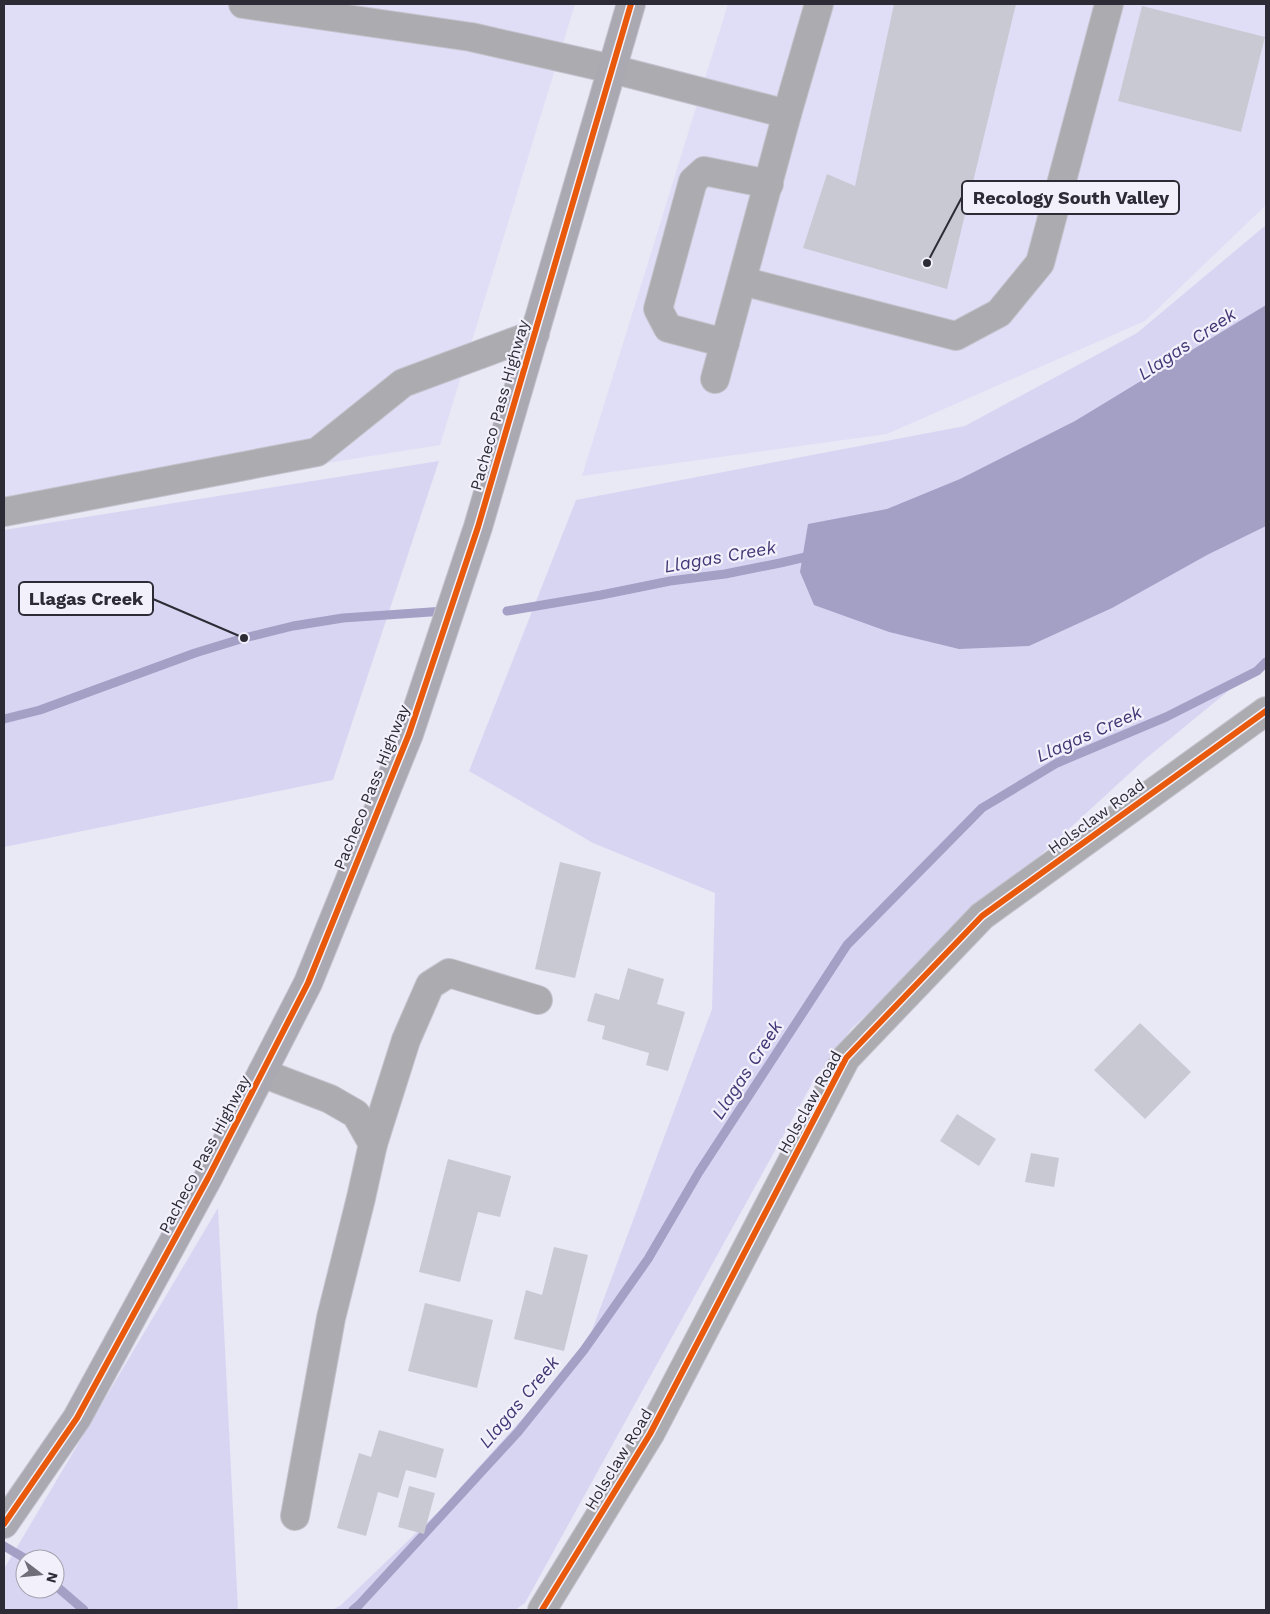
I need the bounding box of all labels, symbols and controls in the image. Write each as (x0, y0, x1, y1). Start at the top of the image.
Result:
callout: Recology South Valley (962, 181, 1179, 214)
text: Recology South Valley (973, 187, 1170, 208)
water label: Llagas Creek (1134, 302, 1241, 384)
street label: Pacheco Pass Highway (466, 317, 533, 493)
water label: Llagas Creek (662, 536, 779, 577)
callout: Llagas Creek (19, 582, 153, 615)
text: Llagas Creek (29, 588, 144, 609)
water label: Llagas Creek (1033, 700, 1146, 766)
street label: Pacheco Pass Highway (330, 701, 414, 873)
street label: Holsclaw Road (1044, 775, 1148, 858)
water label: Llagas Creek (707, 1015, 787, 1123)
street label: Holsclaw Road (773, 1047, 846, 1157)
street label: Pacheco Pass Highway (155, 1071, 255, 1237)
water label: Llagas Creek (474, 1351, 564, 1452)
street label: Holsclaw Road (581, 1405, 656, 1513)
north arrow (15, 1549, 65, 1599)
text: N (43, 1570, 62, 1585)

